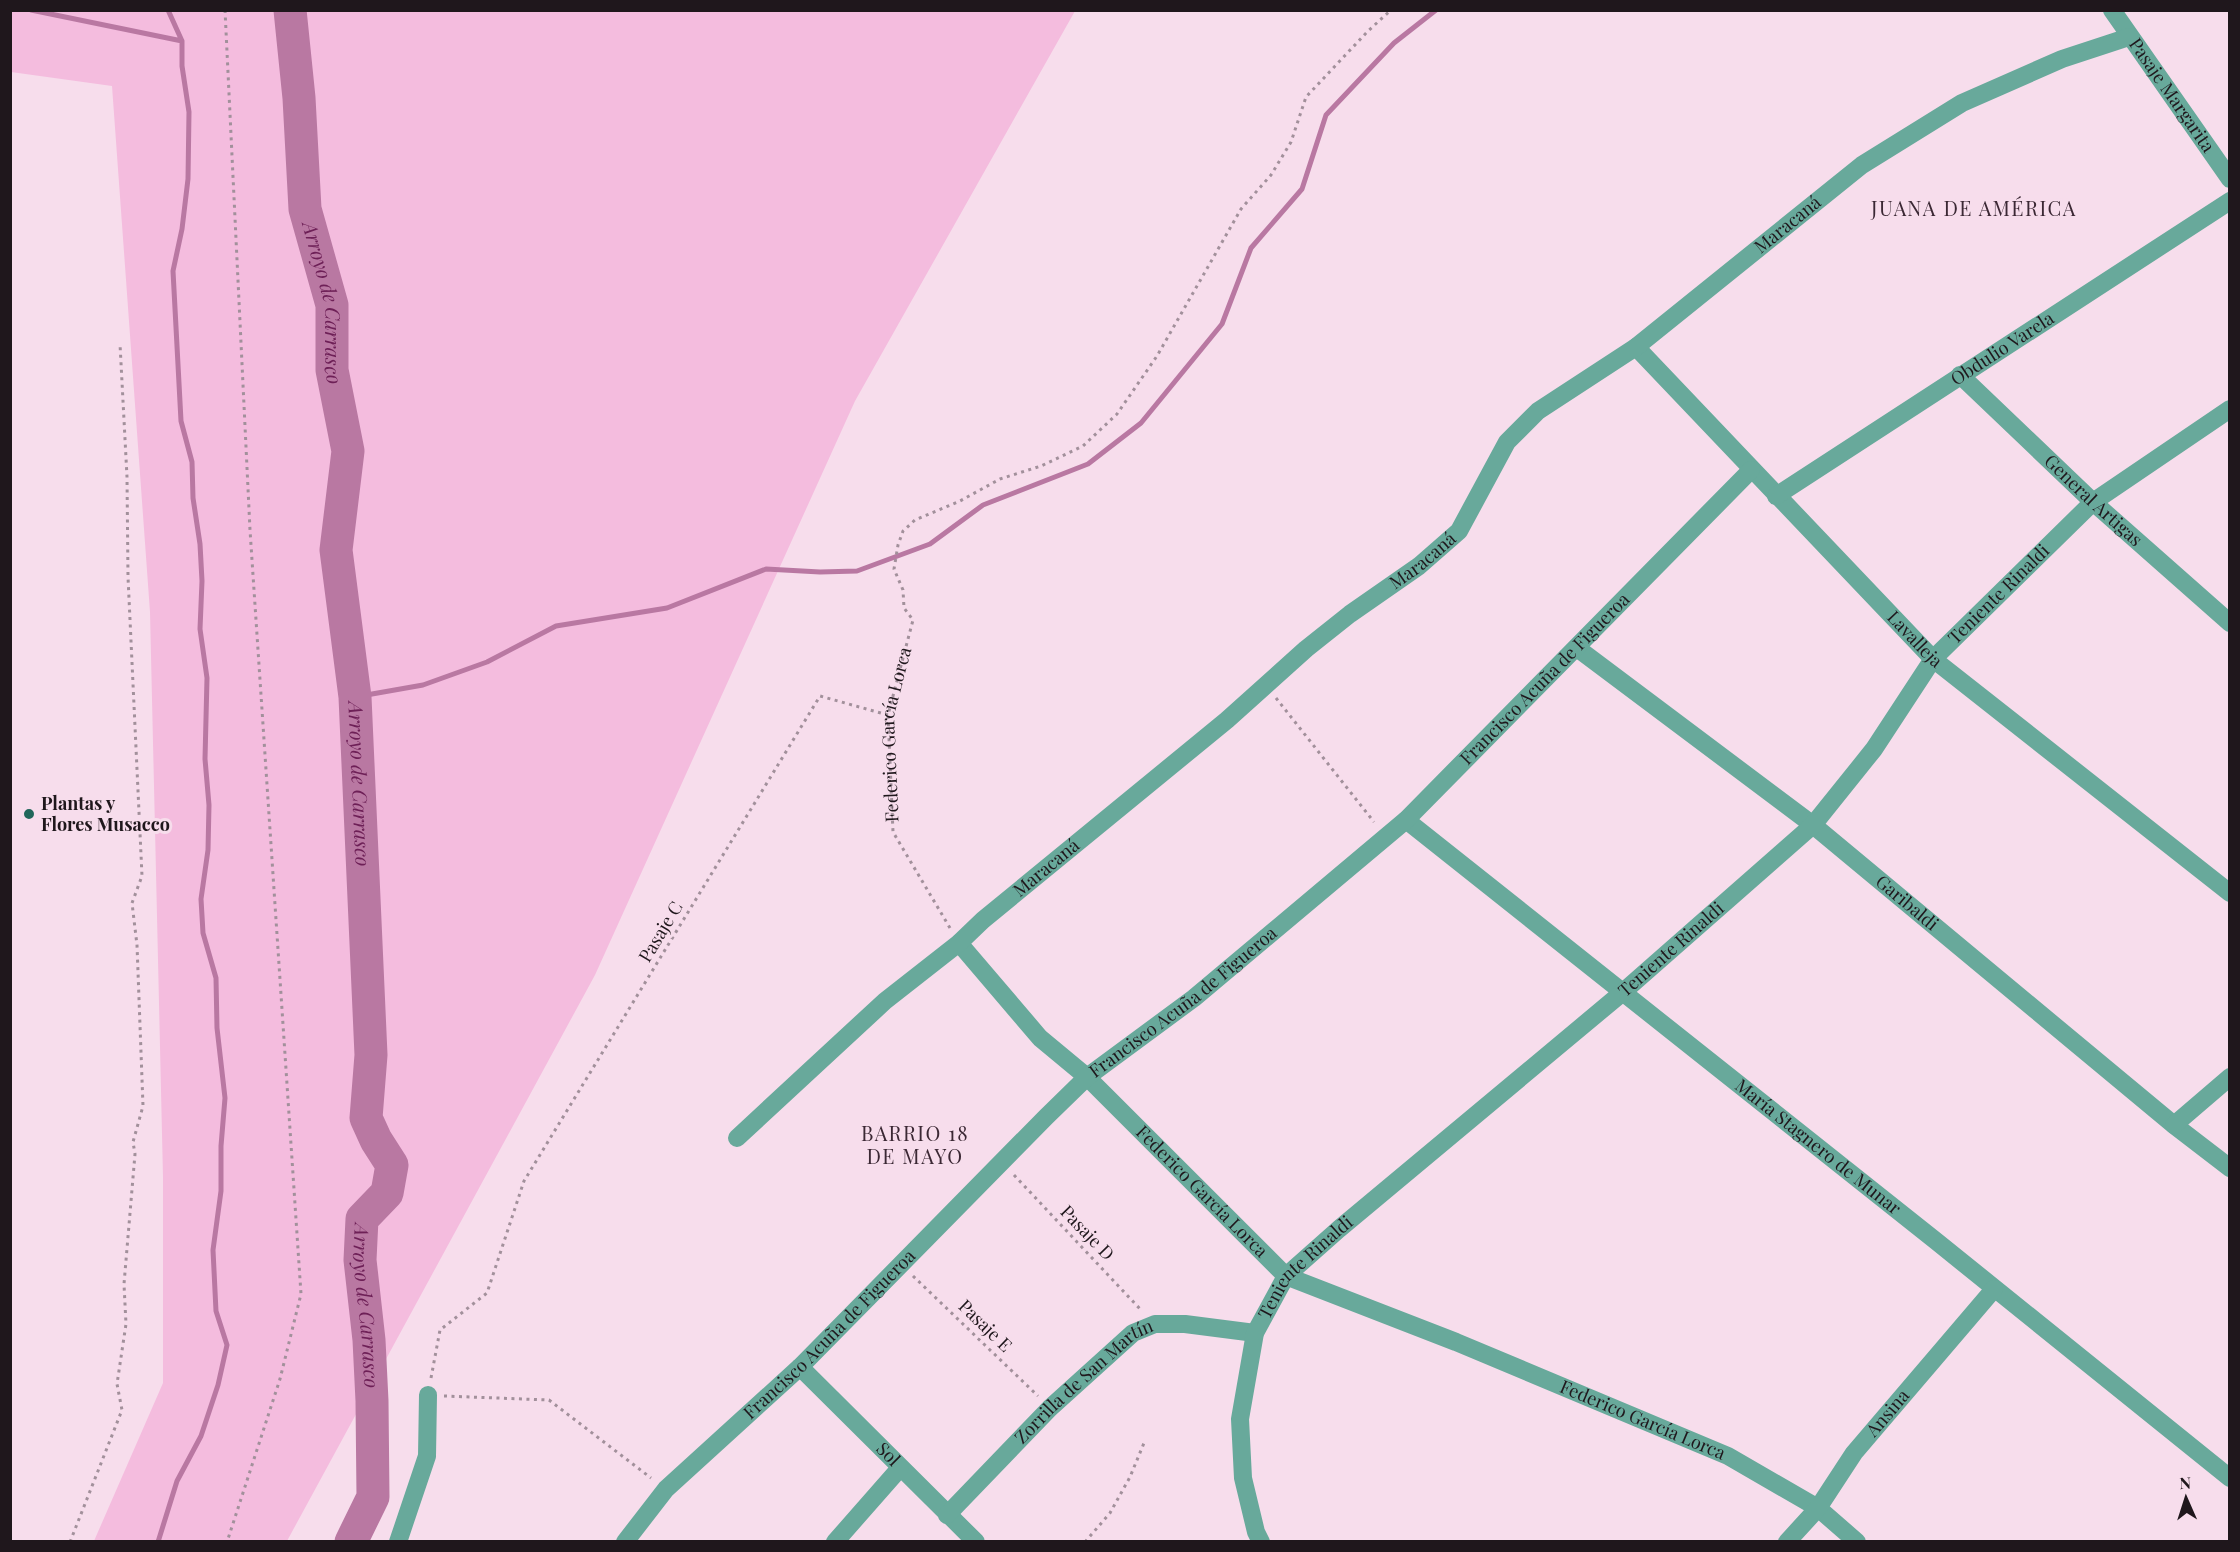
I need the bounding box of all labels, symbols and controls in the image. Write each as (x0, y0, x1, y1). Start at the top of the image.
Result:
street label: Pasaje Margarita (2124, 33, 2221, 157)
street label: Maracaná (1749, 190, 1825, 258)
district label: JUANA DE AMÉRICA (1870, 194, 2077, 221)
water label: Arroyo de Carrasco (297, 216, 349, 386)
street label: Obdulio Varela (1946, 306, 2058, 390)
street label: General Artigas (2040, 449, 2148, 551)
street label: Maracaná (1384, 526, 1461, 594)
street label: Teniente Rinaldi (1942, 539, 2054, 649)
street label: Francisco Acuña de Figueroa (1454, 587, 1634, 769)
street label: Lavalleja (1882, 605, 1948, 673)
street label: Federico García Lorca (875, 644, 916, 823)
water label: Arroyo de Carrasco (343, 699, 378, 867)
place label: Plantas y Flores Musacco (41, 791, 170, 836)
marker: Plantas y Flores Musacco (22, 807, 36, 821)
street label: Maracaná (1008, 833, 1084, 902)
street label: Garibaldi (1871, 869, 1944, 935)
street label: Teniente Rinaldi (1613, 896, 1728, 1002)
street label: Pasaje C (633, 897, 688, 966)
street label: Francisco Acuña de Figueroa (1084, 921, 1281, 1083)
street label: María Stagnero de Munar (1731, 1073, 1906, 1220)
district label: BARRIO 18 DE MAYO (861, 1119, 969, 1169)
street label: Federico García Lorca (1131, 1120, 1273, 1262)
street label: Pasaje D (1056, 1200, 1120, 1265)
street label: Teniente Rinaldi (1252, 1210, 1357, 1323)
water label: Arroyo de Carrasco (348, 1221, 386, 1389)
street label: Francisco Acuña de Figueroa (738, 1244, 920, 1424)
street label: Pasaje E (954, 1294, 1018, 1357)
street label: Zorrilla de San Martín (1009, 1313, 1157, 1449)
street label: Federico García Lorca (1557, 1374, 1729, 1465)
street label: Ansina (1859, 1384, 1914, 1442)
street label: Sol (871, 1437, 906, 1471)
north arrow (2156, 1468, 2216, 1528)
text: N (2179, 1472, 2192, 1493)

